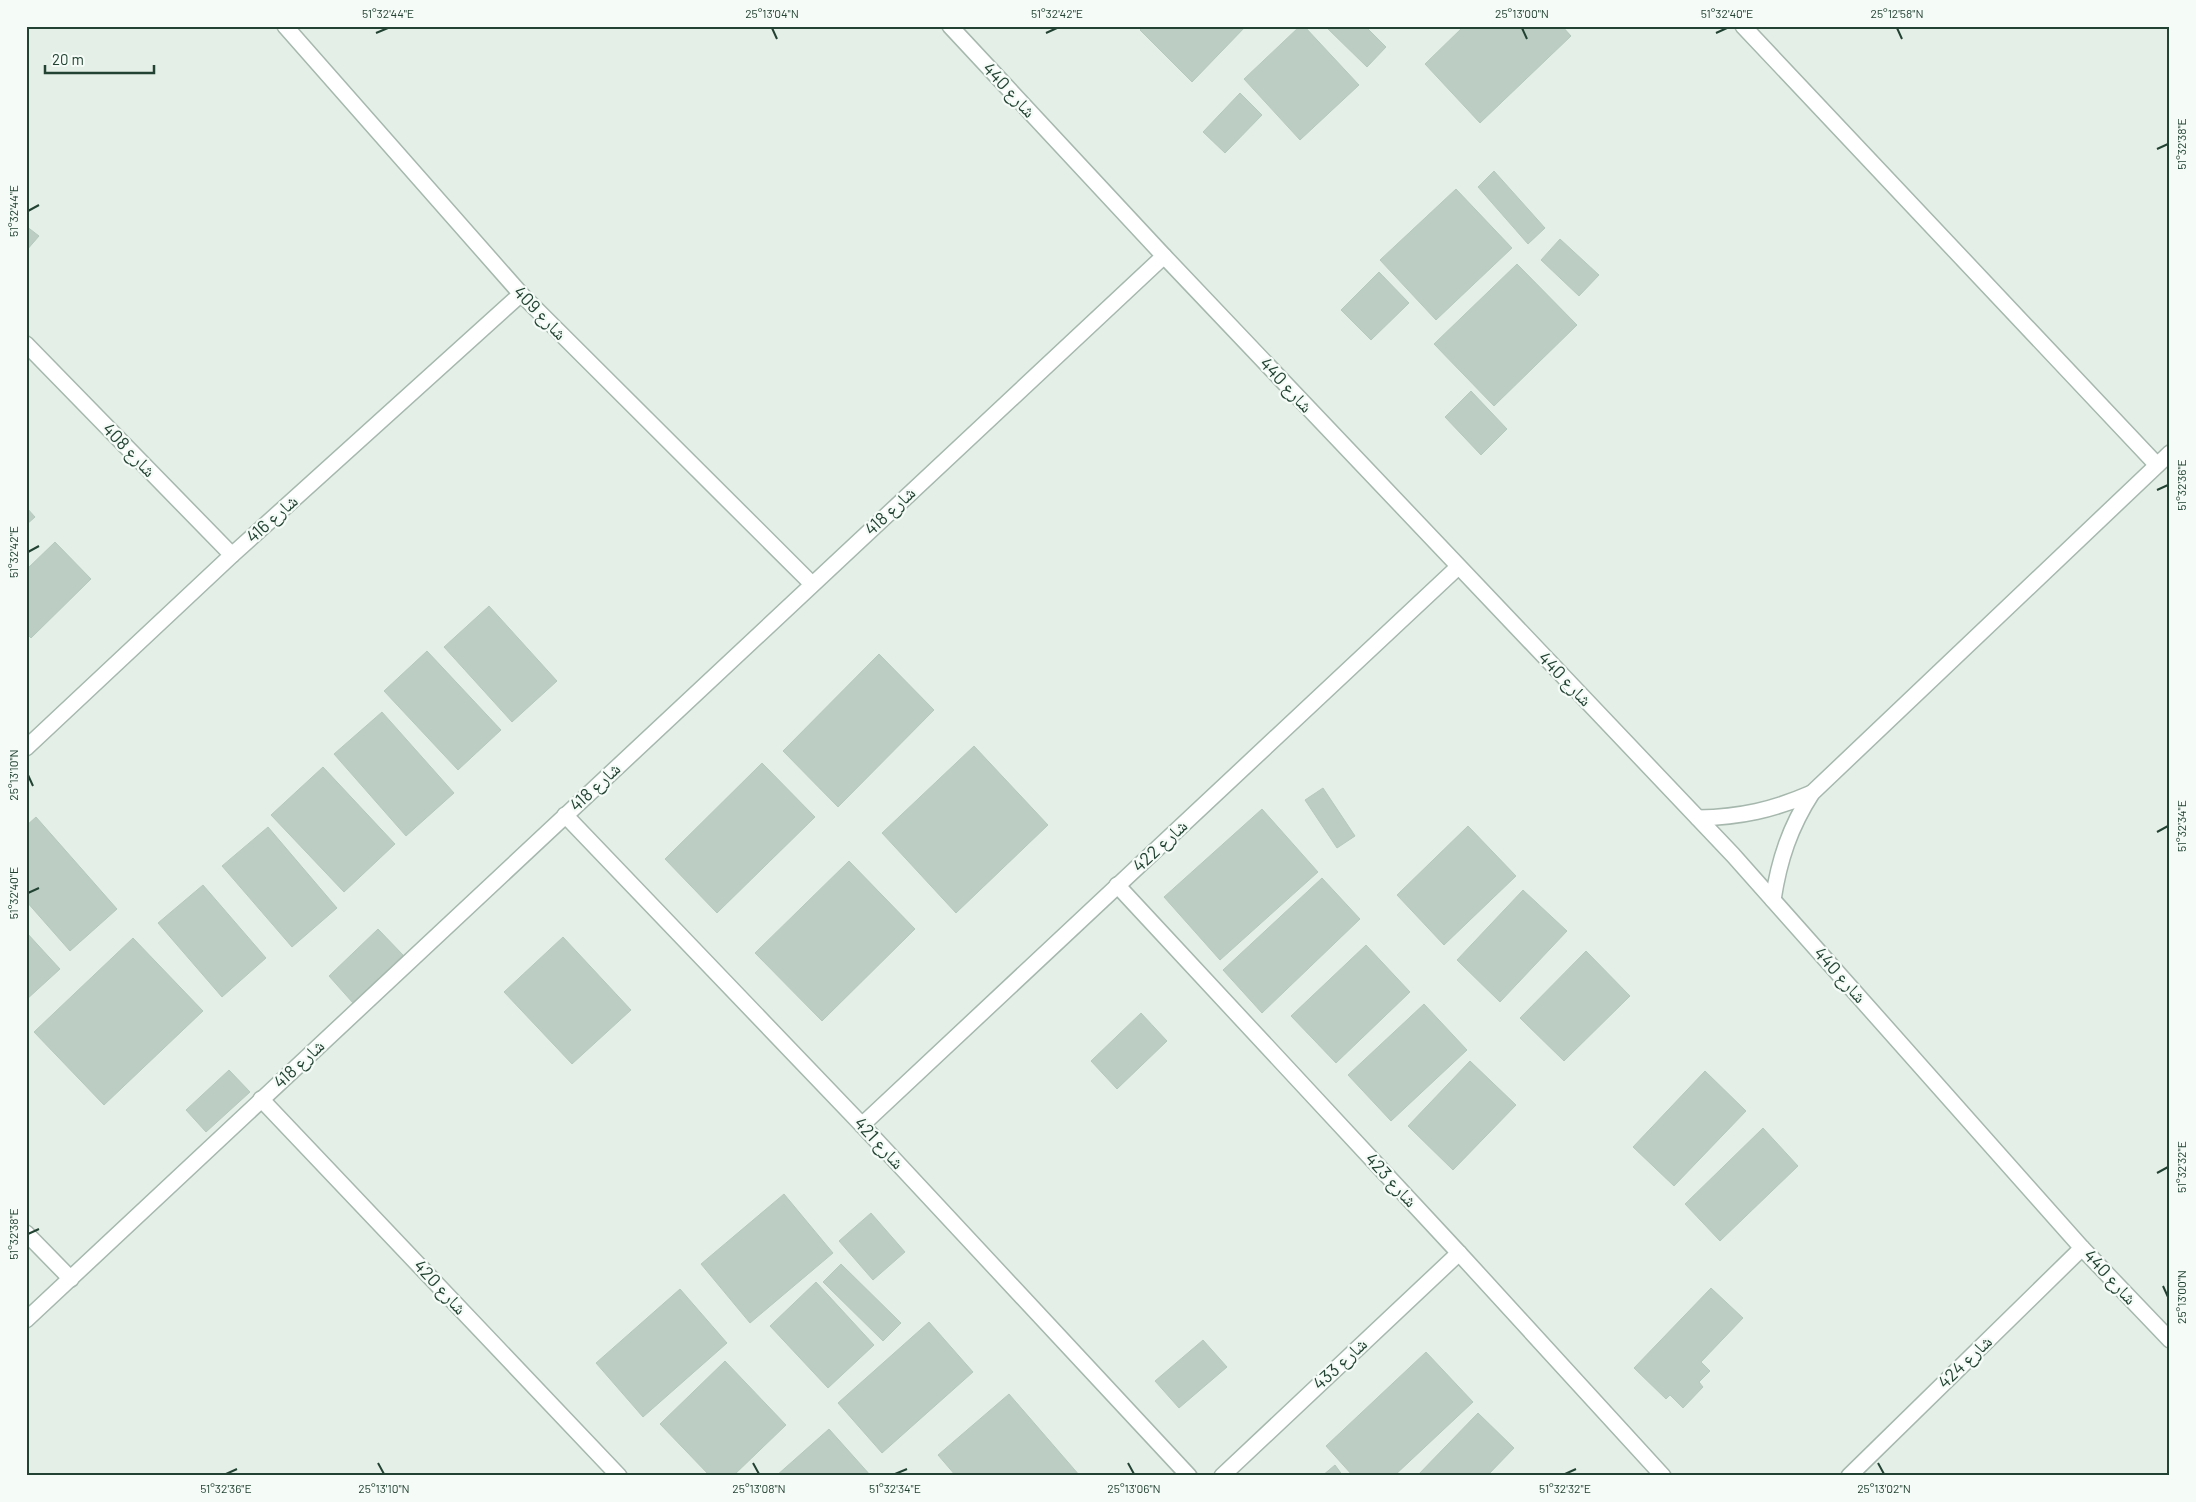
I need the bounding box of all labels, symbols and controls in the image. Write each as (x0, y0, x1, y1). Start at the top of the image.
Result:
text: 51°32'44"E (362, 6, 414, 20)
text: 25°13'04"N (745, 6, 799, 20)
text: 51°32'42"E (1031, 6, 1083, 20)
text: 25°13'00"N (1495, 6, 1549, 20)
text: 51°32'40"E (1701, 6, 1753, 20)
text: 25°12'58"N (1870, 6, 1924, 20)
scale bar (45, 42, 154, 74)
text: 20 m (52, 50, 84, 68)
street label: شارع 440 (978, 57, 1041, 122)
text: 51°32'38"E (2174, 118, 2188, 170)
text: 51°32'44"E (6, 185, 20, 237)
street label: شارع 409 (509, 280, 572, 345)
street label: شارع 440 (1255, 352, 1318, 417)
street label: شارع 408 (98, 417, 161, 482)
text: 51°32'36"E (2174, 459, 2188, 511)
street label: شارع 418 (859, 481, 920, 540)
street label: شارع 416 (241, 489, 302, 548)
text: 51°32'42"E (6, 526, 20, 578)
street label: شارع 440 (1534, 646, 1597, 711)
text: 25°13'10"N (6, 749, 20, 801)
street label: شارع 418 (564, 757, 625, 816)
text: 51°32'34"E (2174, 800, 2188, 852)
street label: شارع 422 (1127, 814, 1192, 877)
text: 51°32'40"E (6, 867, 20, 919)
street label: شارع 440 (1809, 942, 1872, 1008)
street label: شارع 418 (268, 1034, 329, 1093)
street label: شارع 421 (849, 1112, 909, 1174)
text: 51°32'32"E (2174, 1141, 2188, 1193)
street label: شارع 423 (1360, 1147, 1422, 1212)
text: 51°32'38"E (6, 1208, 20, 1260)
street label: شارع 440 (2079, 1244, 2142, 1309)
street label: شارع 420 (409, 1254, 472, 1319)
text: 25°13'00"N (2174, 1270, 2188, 1324)
street label: شارع 424 (1932, 1330, 1997, 1393)
street label: شارع 433 (1308, 1333, 1372, 1395)
text: 51°32'36"E (200, 1481, 252, 1495)
text: 25°13'10"N (358, 1481, 410, 1495)
text: 25°13'08"N (732, 1481, 786, 1495)
text: 51°32'34"E (869, 1481, 921, 1495)
text: 25°13'06"N (1107, 1481, 1161, 1495)
text: 51°32'32"E (1539, 1481, 1591, 1495)
text: 25°13'02"N (1857, 1481, 1911, 1495)

